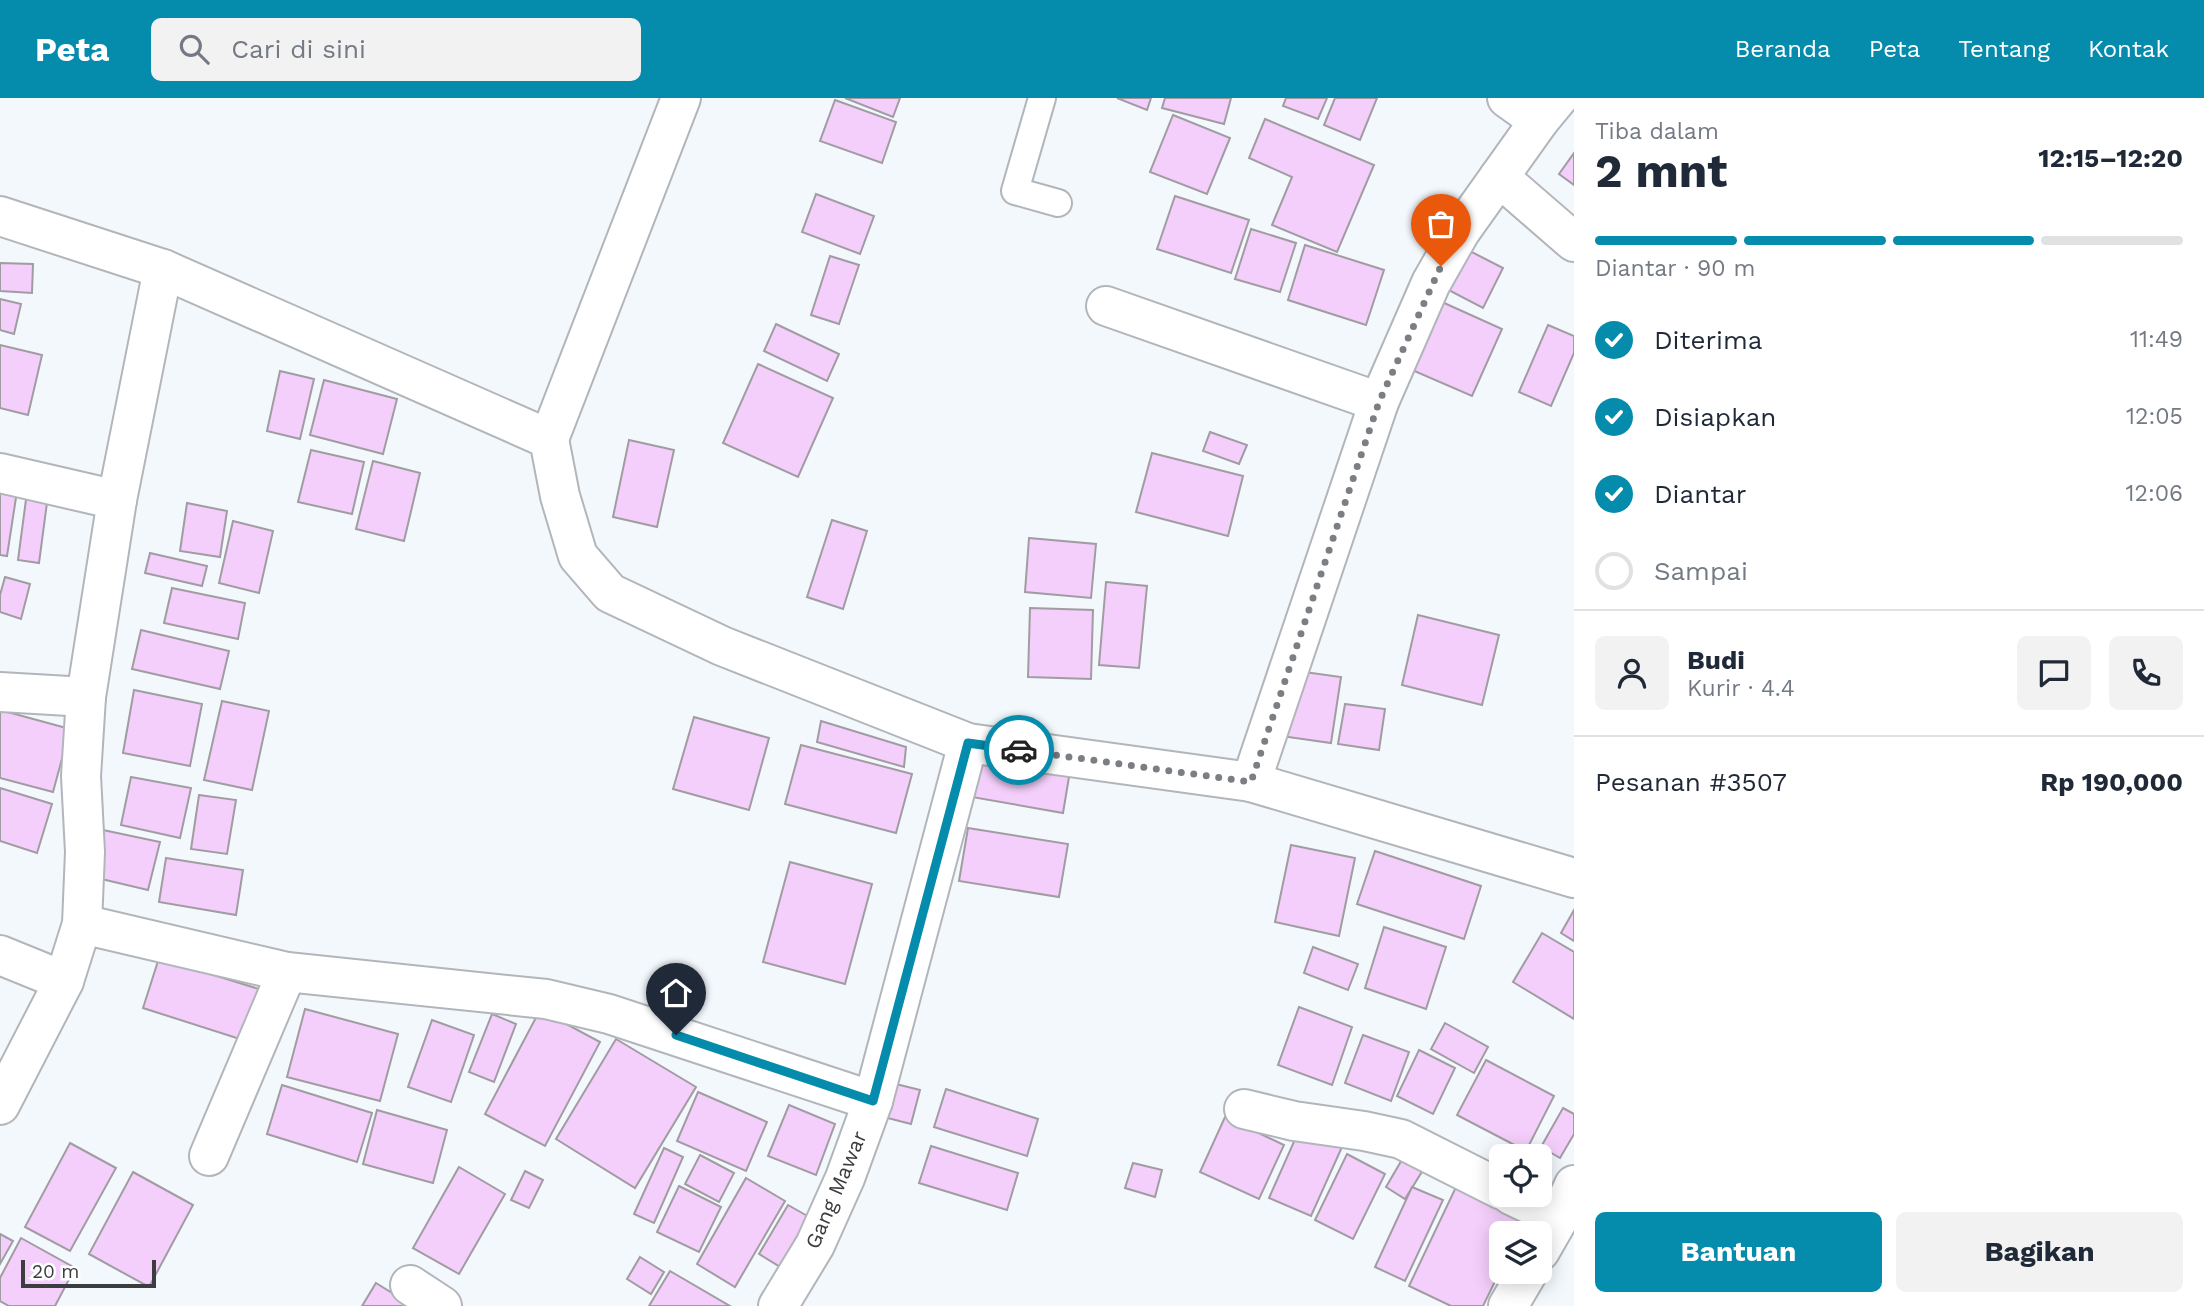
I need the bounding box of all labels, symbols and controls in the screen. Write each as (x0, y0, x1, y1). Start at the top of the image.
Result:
search box (151, 18, 641, 81)
text: Peta (35, 30, 109, 69)
icon: search (175, 30, 213, 68)
text: Cari di sini (231, 34, 366, 64)
text: Beranda (1735, 35, 1831, 63)
text: Peta (1869, 35, 1920, 63)
text: Tentang (1958, 35, 2050, 63)
text: Kontak (2088, 35, 2169, 63)
text: Tiba dalam (1595, 118, 1719, 145)
text: 12:15–12:20 (2038, 143, 2183, 173)
text: 2 mnt (1595, 144, 1727, 198)
pin (1411, 194, 1471, 266)
icon: bag (1422, 205, 1460, 243)
text: Diantar · 90 m (1595, 255, 1755, 282)
icon: check (1595, 321, 1633, 359)
text: Diterima (1654, 325, 1762, 355)
text: 11:49 (2130, 326, 2183, 353)
icon: check (1595, 398, 1633, 436)
text: Disiapkan (1654, 402, 1776, 432)
text: 12:05 (2126, 403, 2183, 430)
icon: check (1595, 475, 1633, 513)
text: Diantar (1654, 479, 1746, 509)
text: 12:06 (2126, 480, 2183, 507)
text: Sampai (1654, 556, 1748, 586)
button: person (1595, 636, 1669, 710)
button: chat (2017, 636, 2091, 710)
button: phone (2109, 636, 2183, 710)
text: Budi (1687, 645, 1745, 675)
text: Kurir · 4.4 (1687, 675, 1795, 702)
courier (984, 715, 1054, 785)
icon: car (1000, 731, 1038, 769)
text: Pesanan #3507 (1595, 767, 1787, 797)
text: Rp 190,000 (2040, 767, 2183, 797)
pin (646, 963, 706, 1035)
icon: home (657, 974, 695, 1012)
street label: Gang Mawar (799, 1127, 872, 1253)
map controls (1489, 1144, 1552, 1284)
button: locate (1489, 1144, 1552, 1207)
button: Bantuan (1595, 1212, 1882, 1292)
button: Bagikan (1896, 1212, 2183, 1292)
button: layers (1489, 1221, 1552, 1284)
scale bar (21, 1257, 156, 1289)
text: 20 m (32, 1260, 79, 1283)

